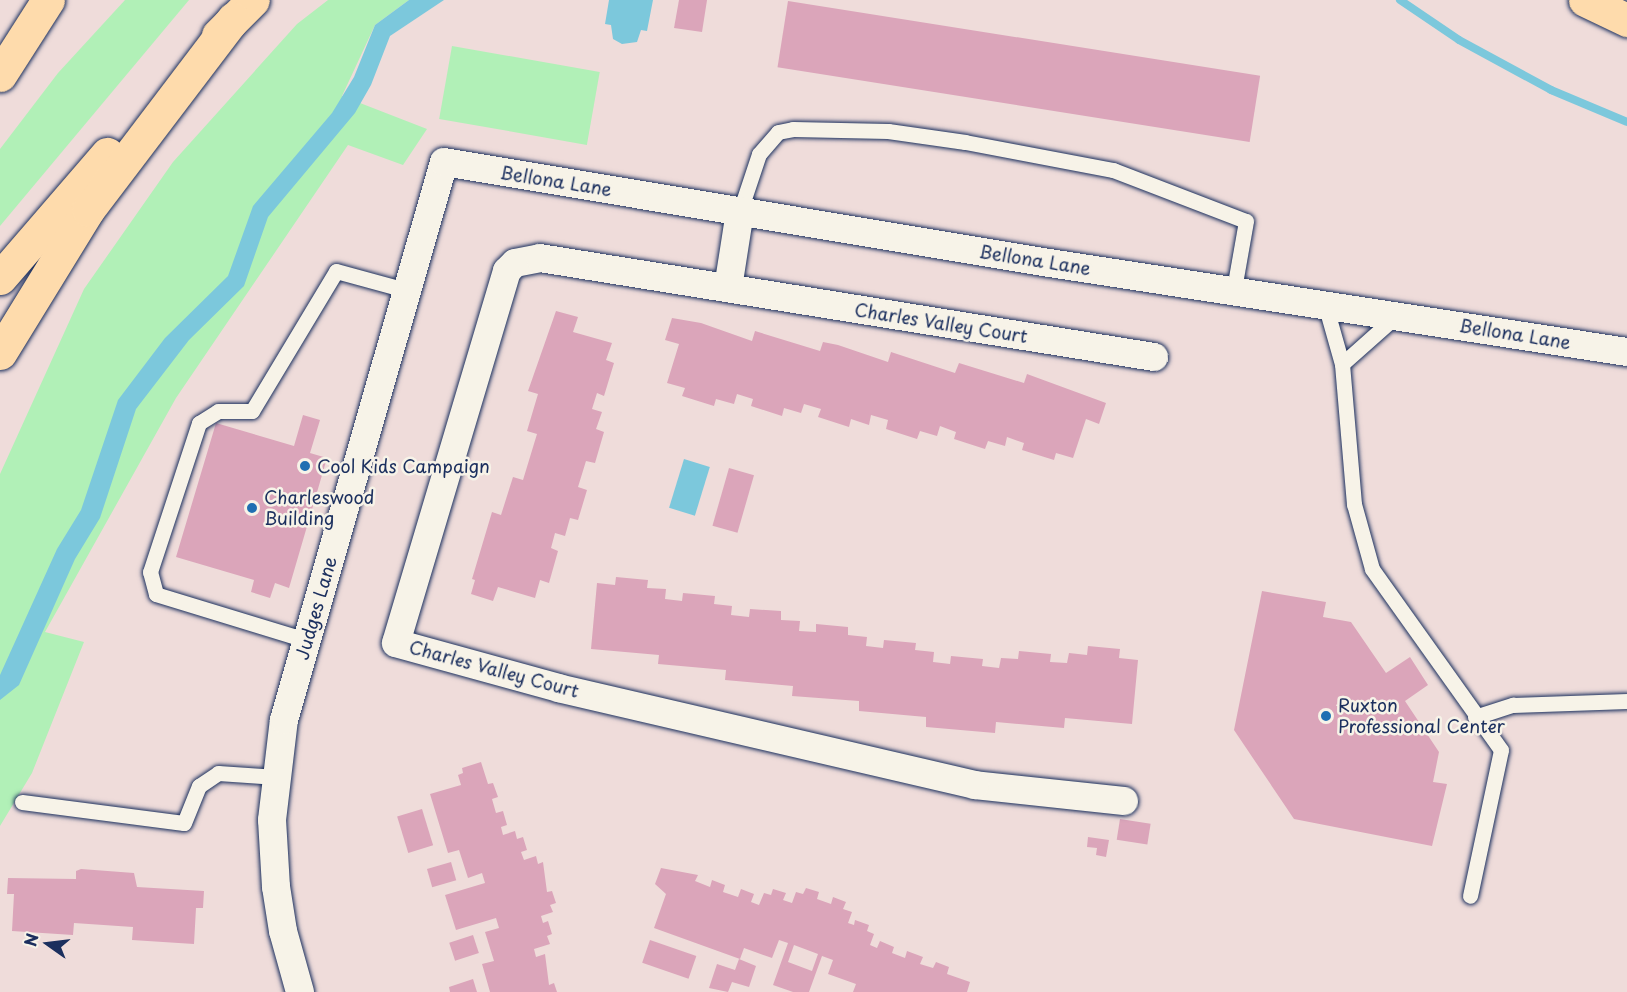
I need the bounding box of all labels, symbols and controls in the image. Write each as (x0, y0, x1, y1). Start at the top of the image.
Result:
street label: Bellona Lane (499, 162, 613, 200)
street label: Bellona Lane (978, 241, 1092, 279)
street label: Charles Valley Court (851, 298, 1031, 348)
street label: Bellona Lane (1458, 315, 1572, 353)
place label: Cool Kids Campaign (317, 455, 492, 477)
marker: Cool Kids Campaign (298, 459, 312, 473)
place label: Charleswood Building (264, 487, 374, 530)
marker: Charleswood Building (245, 501, 259, 515)
street label: Judges Lane (291, 553, 341, 663)
street label: Charles Valley Court (405, 635, 583, 703)
place label: Ruxton Professional Center (1338, 695, 1505, 738)
marker: Ruxton Professional Center (1319, 709, 1333, 723)
north arrow (18, 914, 78, 974)
text: N (17, 931, 44, 949)

